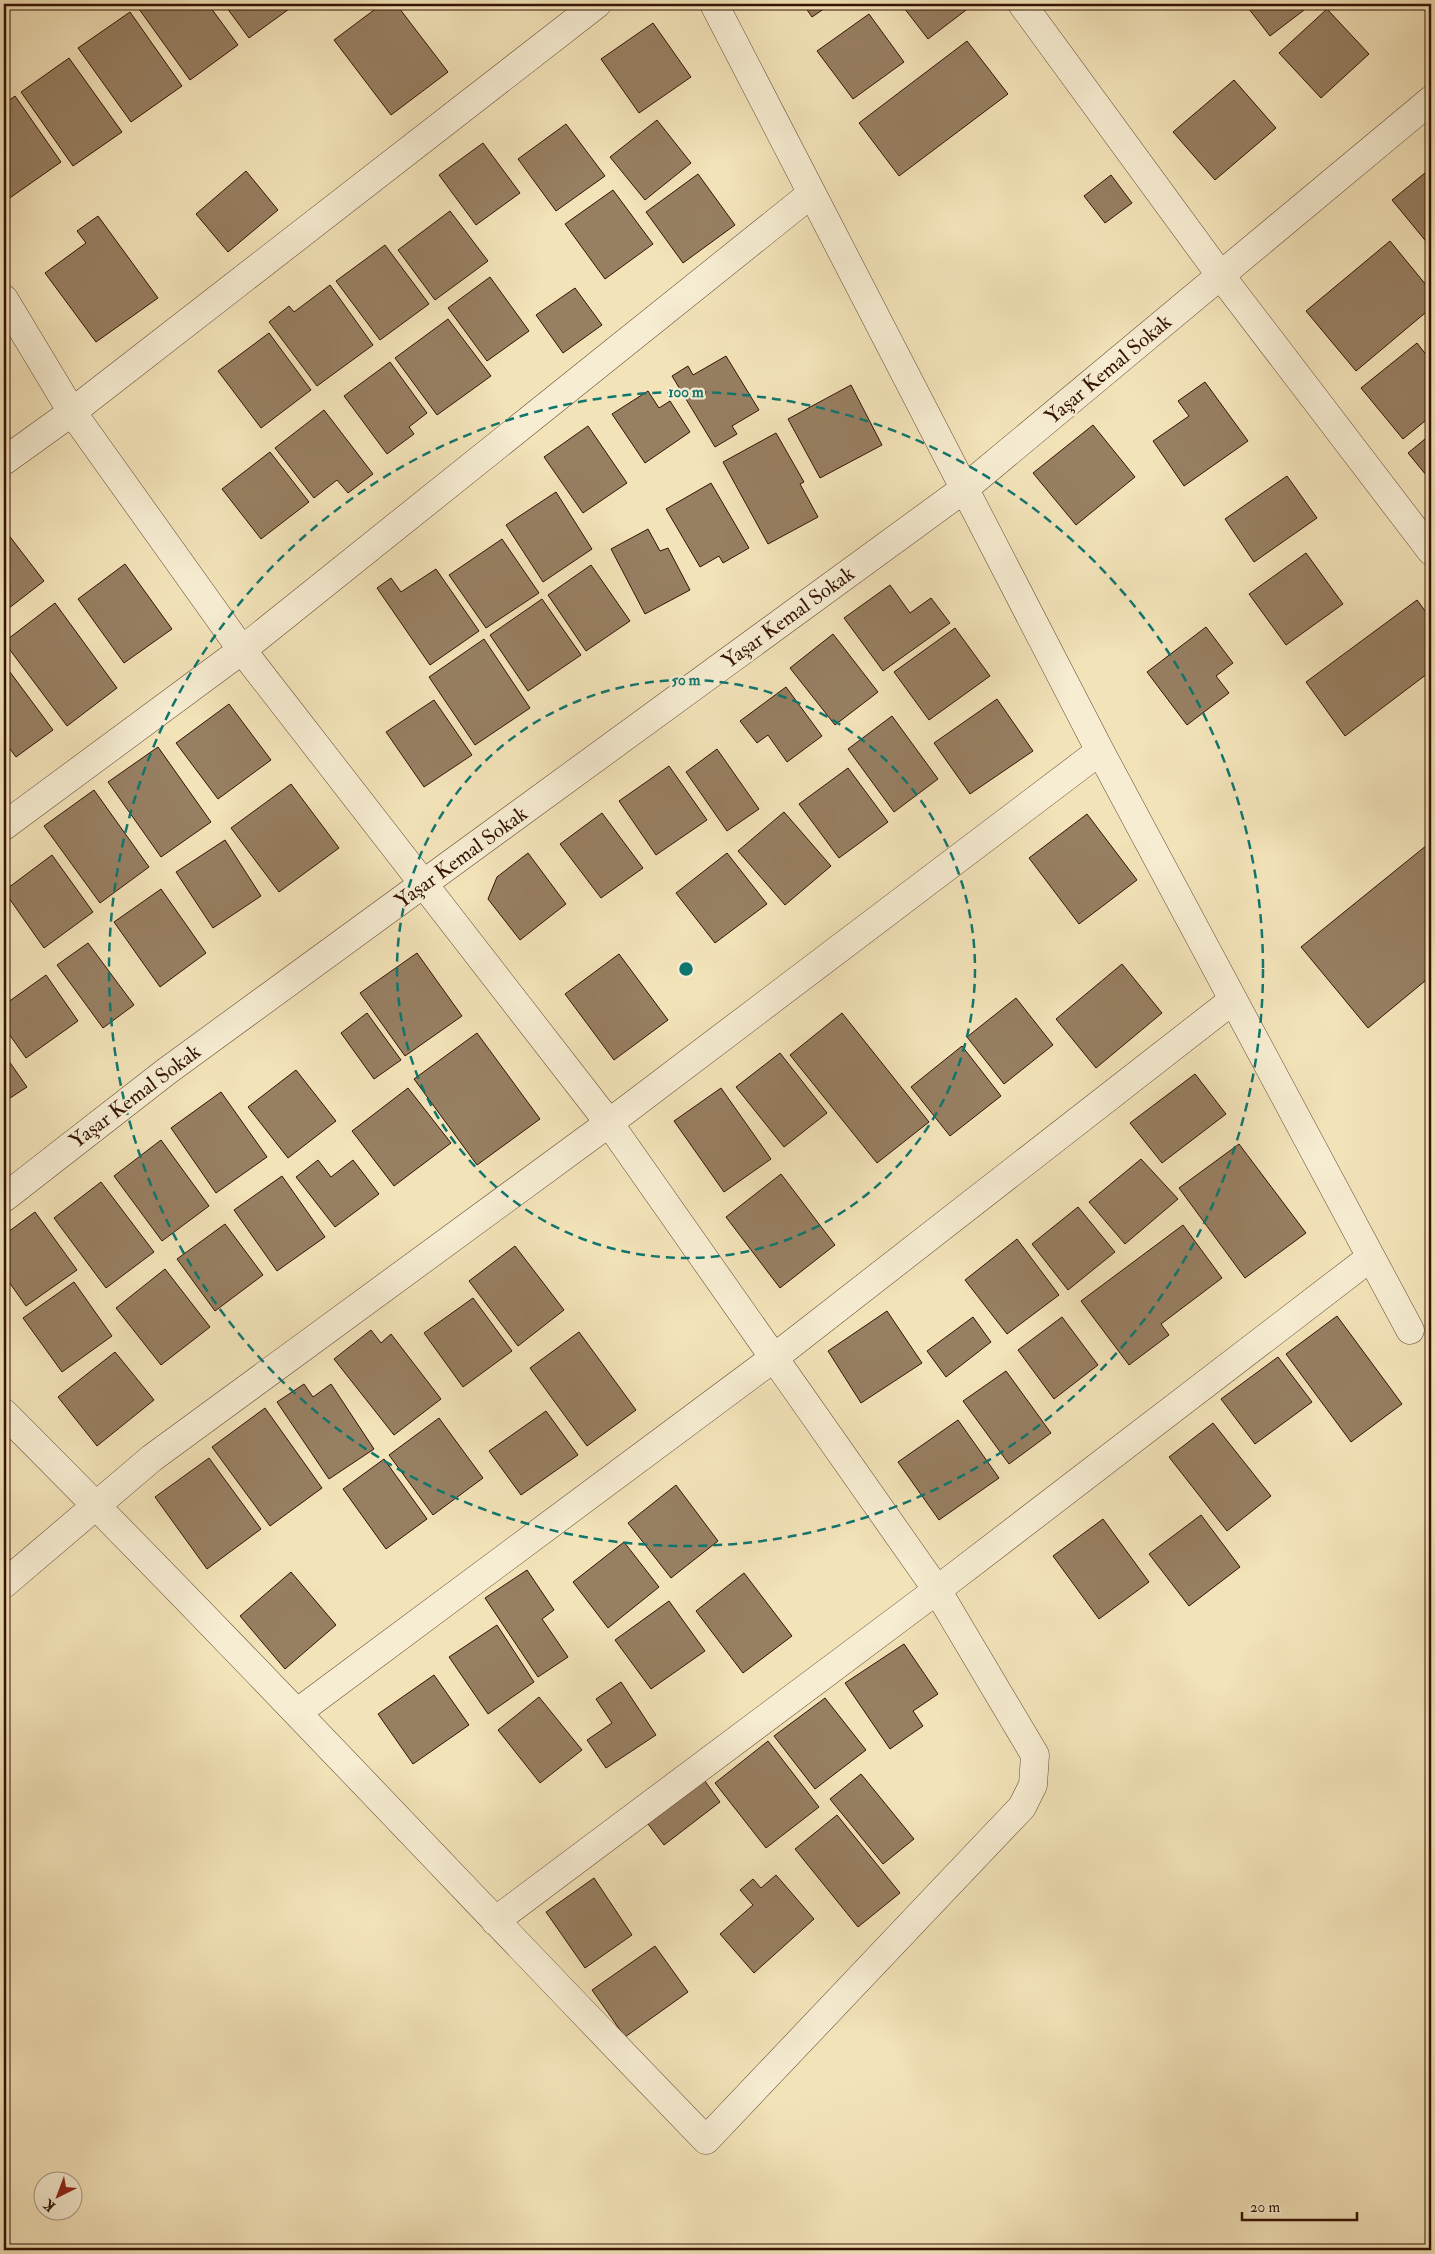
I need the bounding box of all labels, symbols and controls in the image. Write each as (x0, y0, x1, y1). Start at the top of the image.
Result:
street label: Yaşar Kemal Sokak (1039, 308, 1177, 430)
text: 100 m (668, 383, 704, 402)
street label: Yaşar Kemal Sokak (717, 560, 860, 675)
text: 50 m (672, 671, 701, 690)
street label: Yaşar Kemal Sokak (390, 800, 533, 915)
centre of rings (677, 960, 695, 978)
street label: Yaşar Kemal Sokak (64, 1038, 206, 1155)
north arrow (32, 2172, 82, 2222)
scale bar (1242, 2189, 1358, 2221)
text: K (39, 2195, 59, 2215)
text: 20 m (1250, 2198, 1280, 2217)

